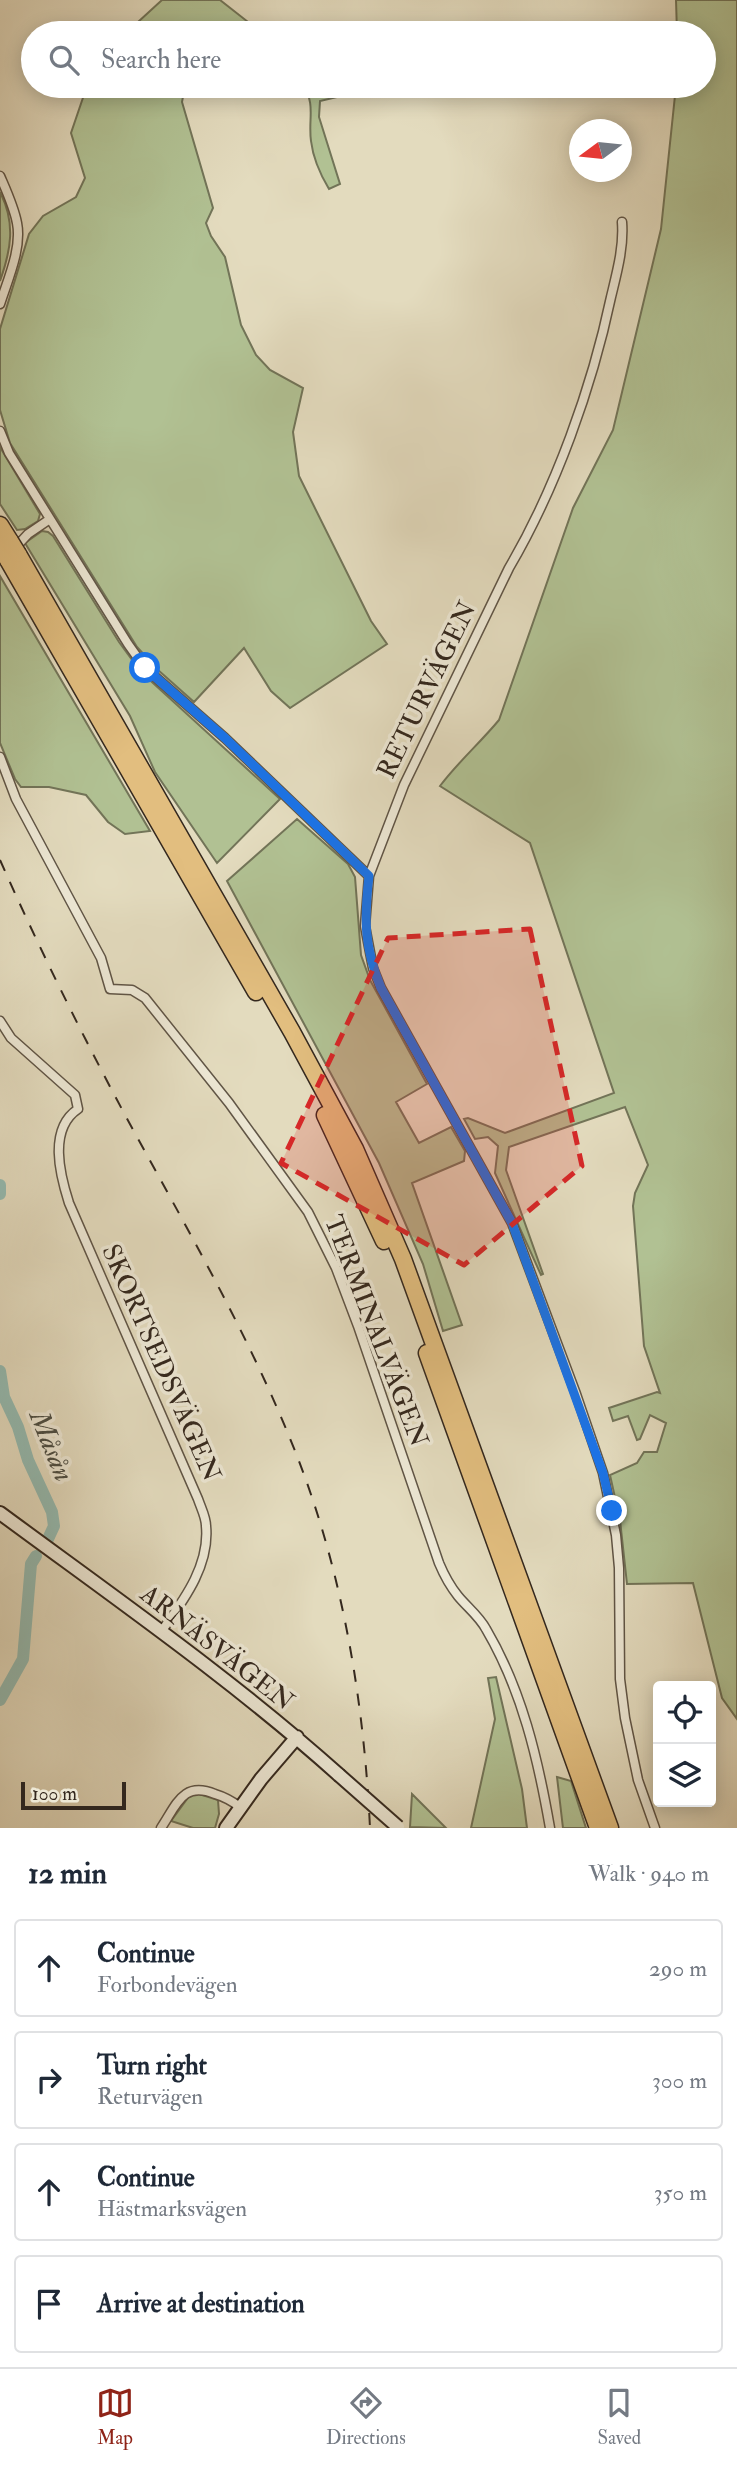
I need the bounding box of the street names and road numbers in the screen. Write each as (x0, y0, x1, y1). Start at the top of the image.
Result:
street label: RETURVÄGEN (369, 595, 484, 784)
street label: TERMINALVÄGEN (317, 1210, 436, 1452)
street label: SKORTSEDSVÄGEN (94, 1239, 229, 1487)
street label: ARNÄSVÄGEN (133, 1577, 301, 1718)

